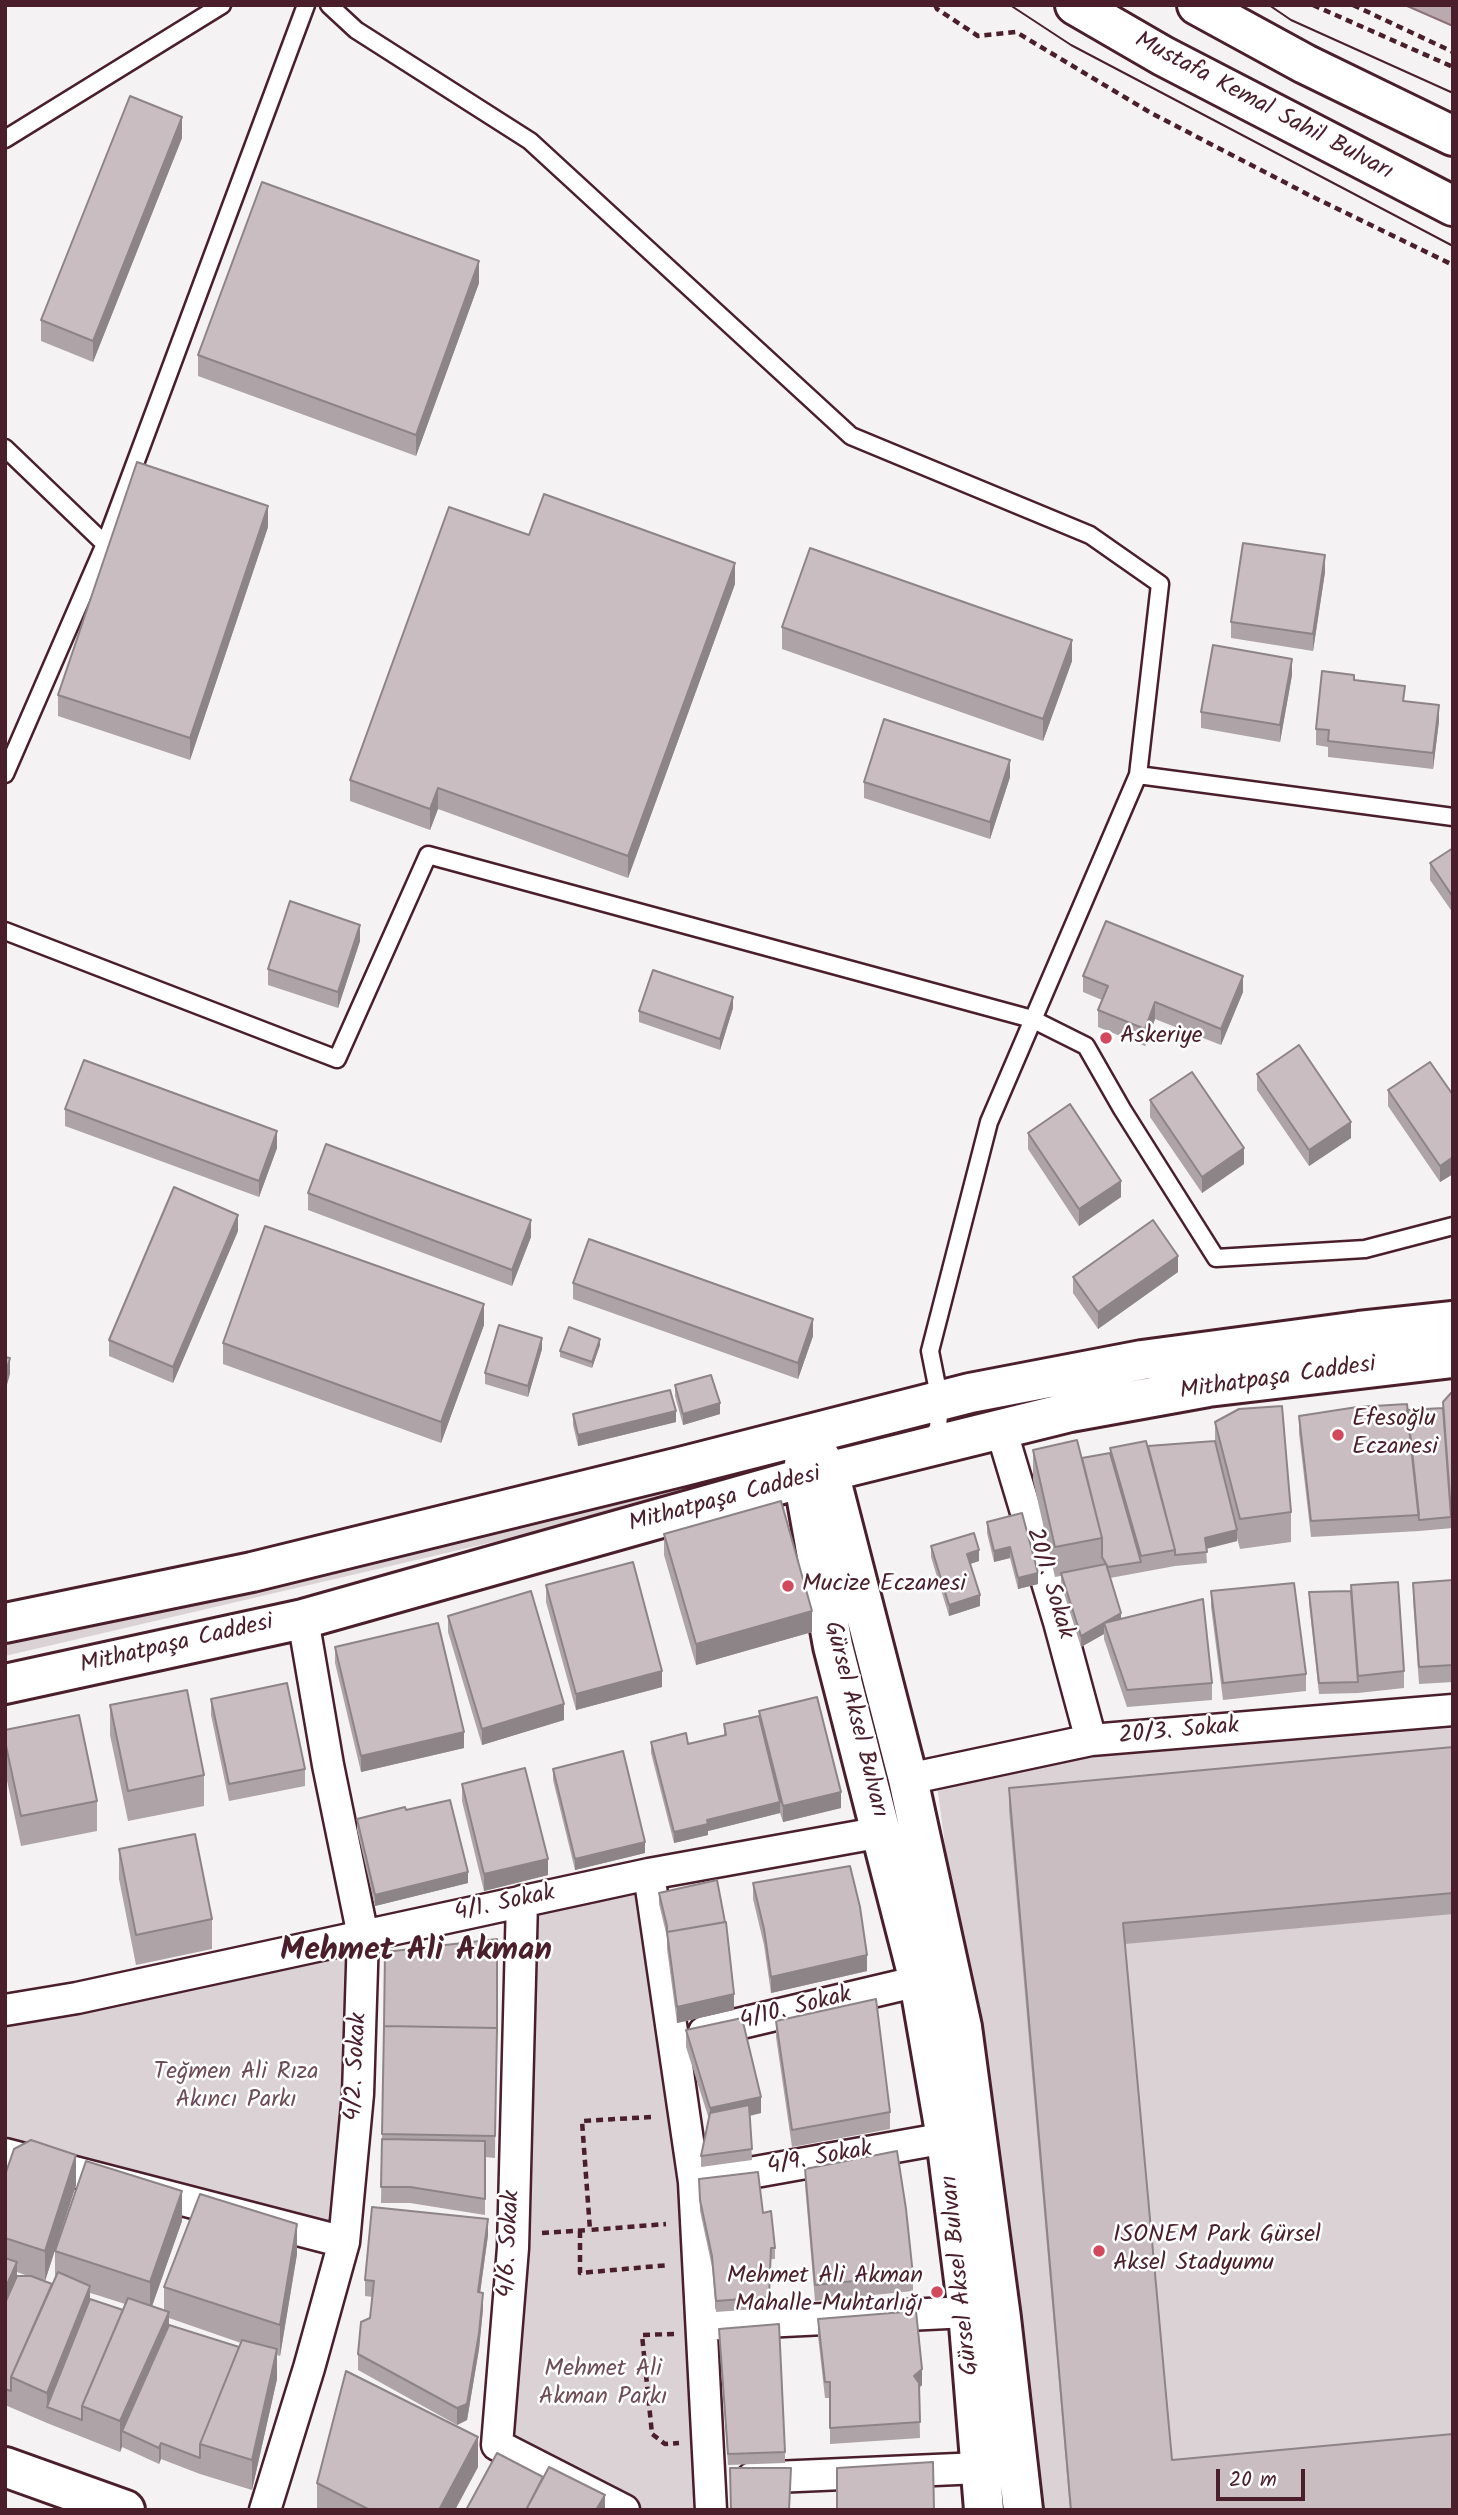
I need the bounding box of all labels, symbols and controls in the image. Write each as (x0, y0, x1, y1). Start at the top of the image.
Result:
street label: Mustafa Kemal Sahil Bulvarı (1129, 28, 1397, 188)
place label: Askeriye (1120, 1024, 1203, 1052)
marker: Askeriye (1098, 1030, 1114, 1046)
street label: Mithatpaşa Caddesi (1178, 1352, 1378, 1408)
place label: Efesoğlu Eczanesi (1352, 1407, 1438, 1463)
marker: Efesoğlu Eczanesi (1330, 1427, 1346, 1443)
street label: Mithatpaşa Caddesi (626, 1462, 824, 1540)
street label: 20/1. Sokak (1017, 1525, 1079, 1643)
place label: Mucize Eczanesi (802, 1572, 966, 1600)
marker: Mucize Eczanesi (780, 1578, 796, 1594)
street label: Mithatpaşa Caddesi (78, 1610, 276, 1682)
street label: Gürsel Aksel Bulvarı (816, 1619, 892, 1821)
street label: 20/3. Sokak (1118, 1713, 1240, 1753)
street label: 4/1. Sokak (452, 1880, 558, 1930)
district label: Mehmet Ali Akman (280, 1935, 552, 1973)
street label: 4/10. Sokak (737, 1982, 855, 2038)
street label: 4/2. Sokak (341, 2012, 375, 2122)
park label: Teğmen Ali Rıza Akıncı Parkı (153, 2060, 319, 2116)
street label: 4/9. Sokak (765, 2137, 875, 2183)
street label: Gürsel Aksel Bulvarı (937, 2173, 987, 2377)
street label: 4/6. Sokak (494, 2189, 528, 2299)
place label: ISONEM Park Gürsel Aksel Stadyumu (1113, 2223, 1321, 2279)
marker: ISONEM Park Gürsel Aksel Stadyumu (1091, 2243, 1107, 2259)
place label: Mehmet Ali Akman Mahalle Muhtarlığı (727, 2264, 923, 2320)
marker: Mehmet Ali Akman Mahalle Muhtarlığı (929, 2284, 945, 2300)
park label: Mehmet Ali Akman Parkı (539, 2357, 667, 2413)
scale bar (1220, 2456, 1309, 2500)
text: 20 m (1229, 2464, 1277, 2497)

